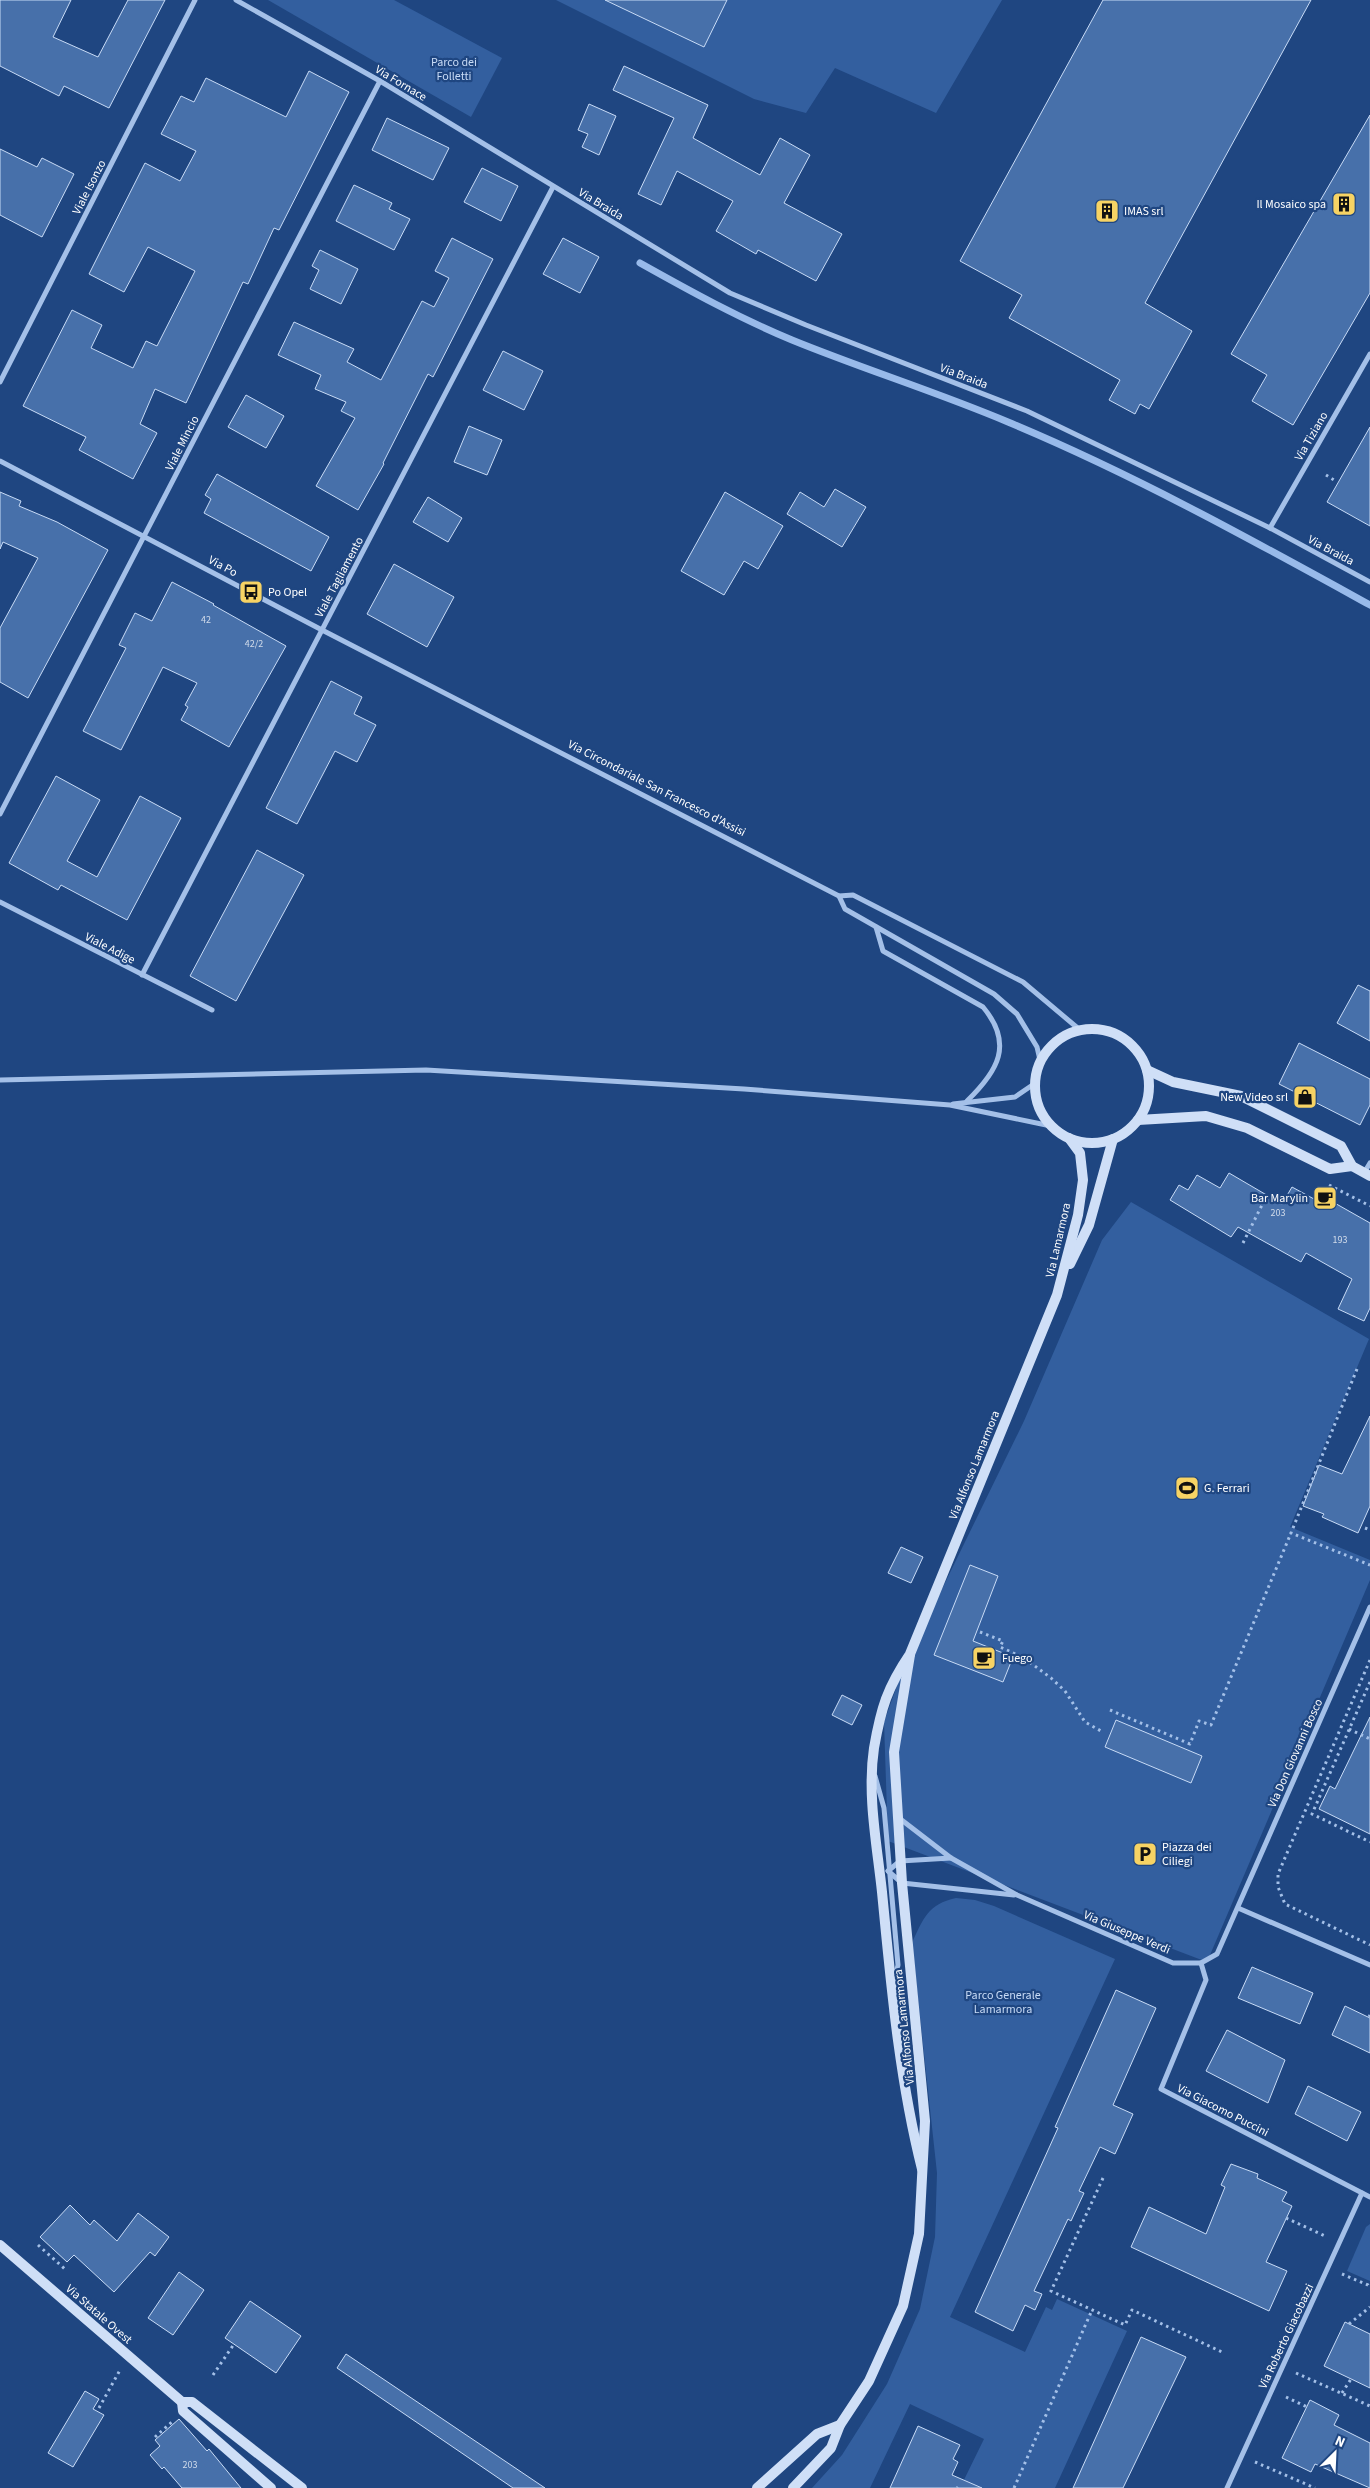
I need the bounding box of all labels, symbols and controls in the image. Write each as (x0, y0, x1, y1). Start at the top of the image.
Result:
park label: Parco dei Folletti (431, 54, 477, 85)
street label: Via Fornace (372, 61, 430, 106)
street label: Viale Isonzo (68, 157, 110, 218)
street label: Via Braida (575, 184, 627, 225)
building icon: Il Mosaico spa (1331, 191, 1357, 217)
place label: Il Mosaico spa (1256, 196, 1326, 213)
building icon: IMAS srl (1094, 198, 1120, 224)
place label: IMAS srl (1124, 203, 1163, 220)
street label: Via Braida (937, 360, 990, 393)
street label: Via Tiziano (1291, 409, 1332, 464)
street label: Viale Mincio (161, 413, 204, 474)
street label: Via Braida (1305, 531, 1357, 570)
street label: Viale Tagliamento (311, 534, 368, 621)
street label: Via Po (205, 552, 240, 581)
bus stop icon: Po Opel (238, 579, 264, 605)
place label: Po Opel (268, 584, 307, 601)
house number: 42 (201, 613, 211, 627)
house number: 42/2 (245, 637, 263, 651)
street label: Via Circondariale San Francesco d'Assisi (565, 736, 749, 841)
street label: Viale Adige (82, 928, 138, 968)
shop icon: New Video srl (1292, 1084, 1318, 1110)
place label: New Video srl (1220, 1089, 1288, 1106)
cafe icon: Bar Marylin (1312, 1185, 1338, 1211)
place label: Bar Marylin (1251, 1190, 1308, 1207)
street label: Via Lamarmora (1042, 1201, 1075, 1279)
house number: 203 (1271, 1206, 1285, 1220)
house number: 193 (1333, 1233, 1347, 1247)
street label: Via Alfonso Lamarmora (945, 1408, 1004, 1522)
sports icon: G. Ferrari (1174, 1475, 1200, 1501)
place label: G. Ferrari (1204, 1480, 1250, 1497)
cafe icon: Fuego (971, 1645, 997, 1671)
place label: Fuego (1002, 1650, 1032, 1667)
street label: Via Don Giovanni Bosco (1264, 1696, 1327, 1810)
place label: Piazza dei Ciliegi (1162, 1839, 1212, 1870)
parking icon: Piazza dei Ciliegi (1132, 1841, 1158, 1867)
street label: Via Giuseppe Verdi (1081, 1907, 1173, 1958)
street label: Via Alfonso Lamarmora (890, 1968, 919, 2086)
park label: Parco Generale Lamarmora (965, 1987, 1041, 2018)
street label: Via Giacomo Puccini (1174, 2080, 1272, 2141)
street label: Via Statale Ovest (62, 2281, 136, 2348)
street label: Via Roberto Giacobazzi (1255, 2281, 1318, 2392)
north arrow (1310, 2428, 1360, 2478)
text: N (1332, 2431, 1348, 2453)
house number: 203 (183, 2458, 197, 2472)

